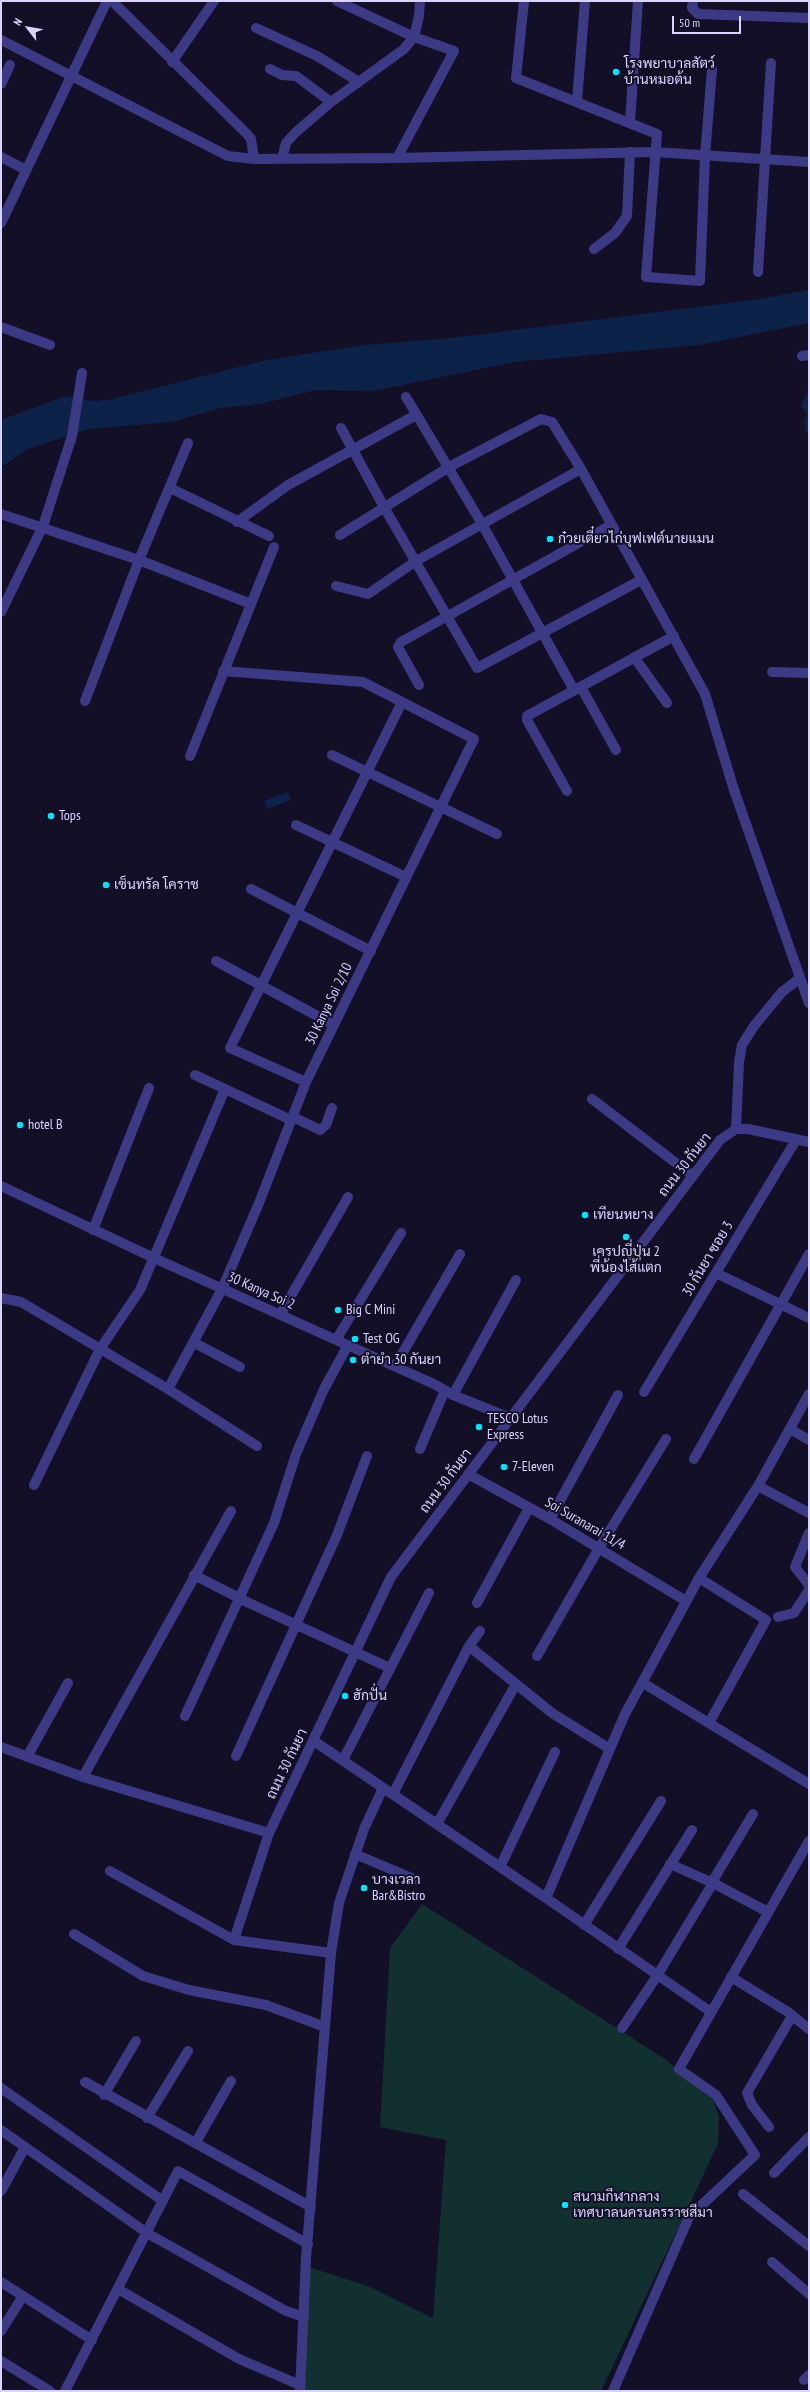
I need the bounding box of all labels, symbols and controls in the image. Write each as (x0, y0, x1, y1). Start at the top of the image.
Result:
north arrow (8, 8, 48, 48)
scale bar (674, 8, 743, 34)
text: 50 m (679, 15, 700, 30)
text: N (10, 16, 25, 28)
place label: โรงพยาบาลสัตว์ บ้านหมอต้น (624, 56, 715, 88)
marker: โรงพยาบาลสัตว์ บ้านหมอต้น (611, 67, 621, 77)
place label: ก๋วยเตี๋ยวไก่บุฟเฟต์นายแมน (558, 531, 714, 547)
marker: ก๋วยเตี๋ยวไก่บุฟเฟต์นายแมน (545, 534, 555, 544)
place label: Tops (59, 808, 81, 824)
marker: Tops (46, 811, 56, 821)
place label: เซ็นทรัล โคราช (114, 877, 199, 893)
marker: เซ็นทรัล โคราช (101, 880, 111, 890)
street label: 30 Kanya Soi 2/10 (302, 960, 356, 1048)
place label: hotel B (28, 1117, 63, 1133)
marker: hotel B (15, 1120, 25, 1130)
street label: ถนน 30 กันยา (655, 1130, 715, 1200)
place label: เทียนหยาง (593, 1207, 654, 1223)
marker: เทียนหยาง (580, 1210, 590, 1220)
street label: 30 กันยา ซอย 3 (679, 1218, 737, 1300)
marker: เครปญี่ปุ่น 2 พี่น้องไส้แตก (621, 1232, 631, 1242)
place label: เครปญี่ปุ่น 2 พี่น้องไส้แตก (590, 1244, 662, 1276)
street label: 30 Kanya Soi 2 (225, 1269, 297, 1313)
place label: Big C Mini (346, 1302, 395, 1318)
marker: Big C Mini (333, 1305, 343, 1315)
place label: Test OG (363, 1331, 400, 1347)
marker: Test OG (350, 1334, 360, 1344)
place label: ตำยำ 30 กันยา (361, 1352, 441, 1368)
marker: ตำยำ 30 กันยา (348, 1355, 358, 1365)
place label: TESCO Lotus Express (487, 1411, 548, 1444)
marker: TESCO Lotus Express (474, 1422, 484, 1432)
street label: ถนน 30 กันยา (416, 1445, 476, 1517)
place label: 7-Eleven (512, 1459, 554, 1475)
marker: 7-Eleven (499, 1462, 509, 1472)
street label: Soi Suranarai 11/4 (542, 1494, 628, 1554)
place label: ฮักปั่น (353, 1688, 387, 1704)
marker: ฮักปั่น (340, 1691, 350, 1701)
street label: ถนน 30 กันยา (263, 1726, 311, 1802)
place label: บางเวลา Bar&Bistro (372, 1872, 425, 1904)
marker: บางเวลา Bar&Bistro (359, 1883, 369, 1893)
place label: สนามกีฬากลาง เทศบาลนครนครราชสีมา (573, 2189, 713, 2222)
marker: สนามกีฬากลาง เทศบาลนครนครราชสีมา (560, 2200, 570, 2210)

